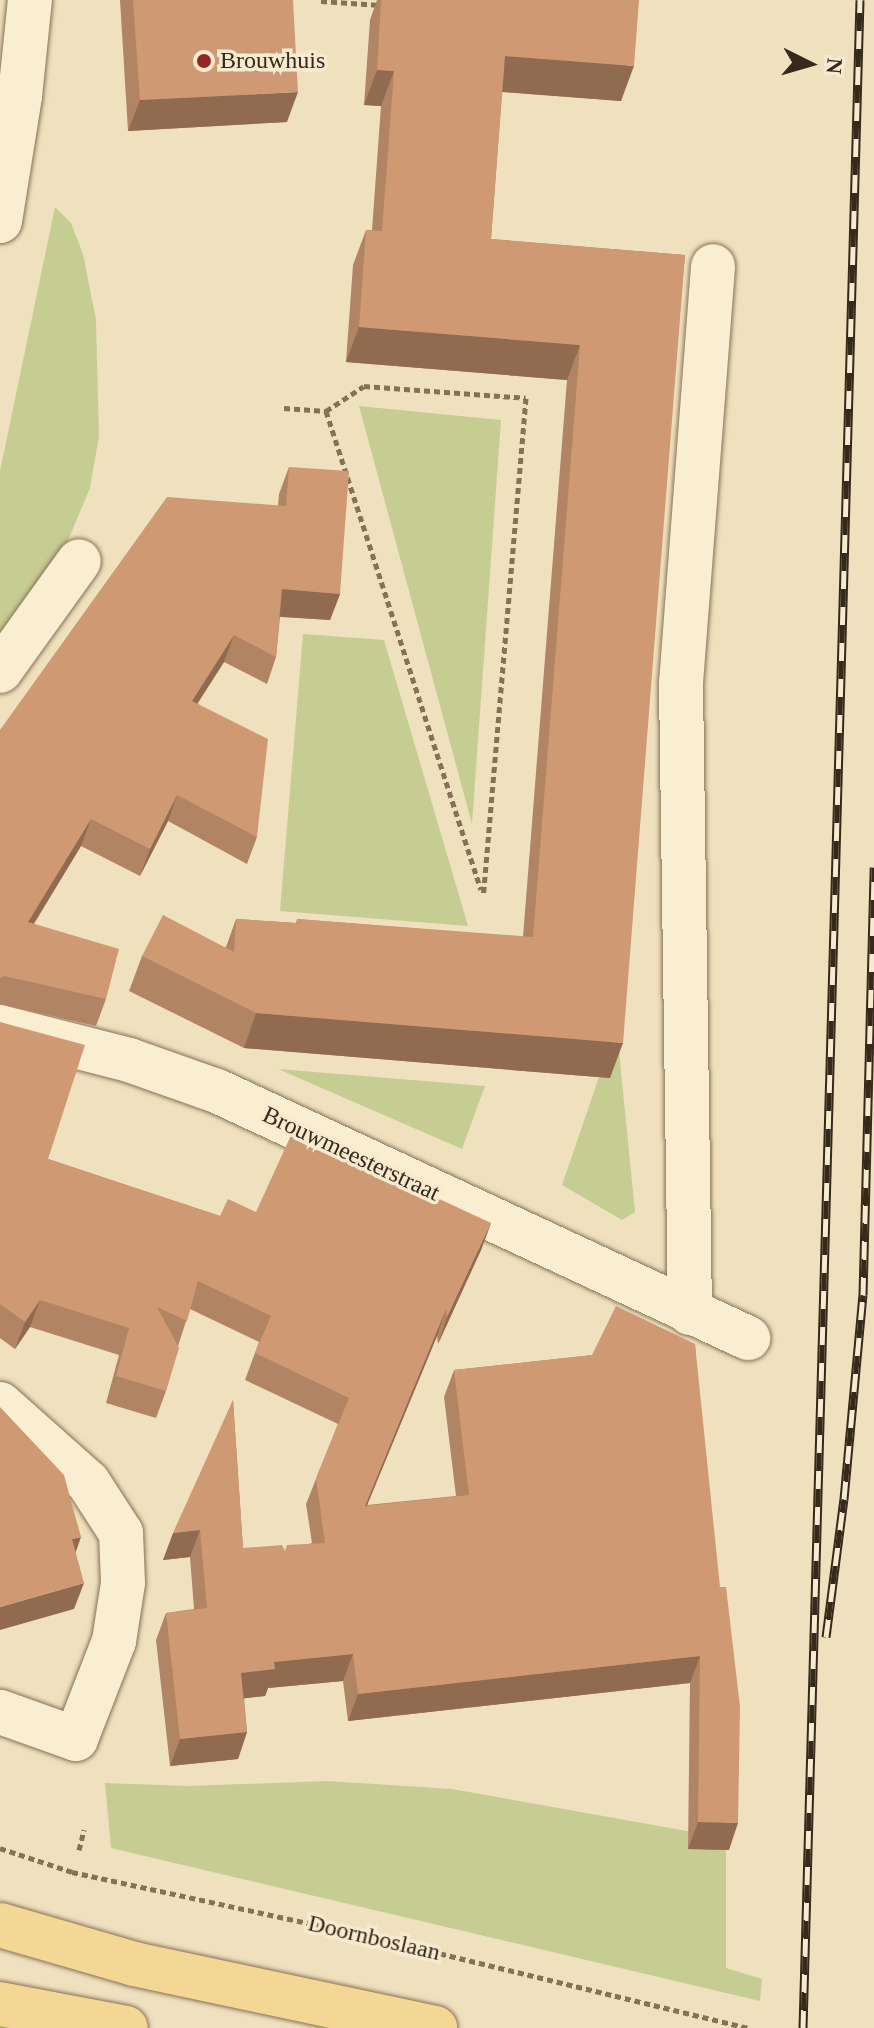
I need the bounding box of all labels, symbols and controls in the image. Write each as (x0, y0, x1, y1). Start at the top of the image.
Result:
north arrow (770, 24, 850, 104)
place label: Brouwhuis (220, 47, 325, 75)
marker: Brouwhuis (195, 52, 213, 70)
text: N (821, 57, 848, 75)
street label: Brouwmeesterstraat (258, 1100, 444, 1208)
street label: Doornboslaan (305, 1909, 443, 1967)

